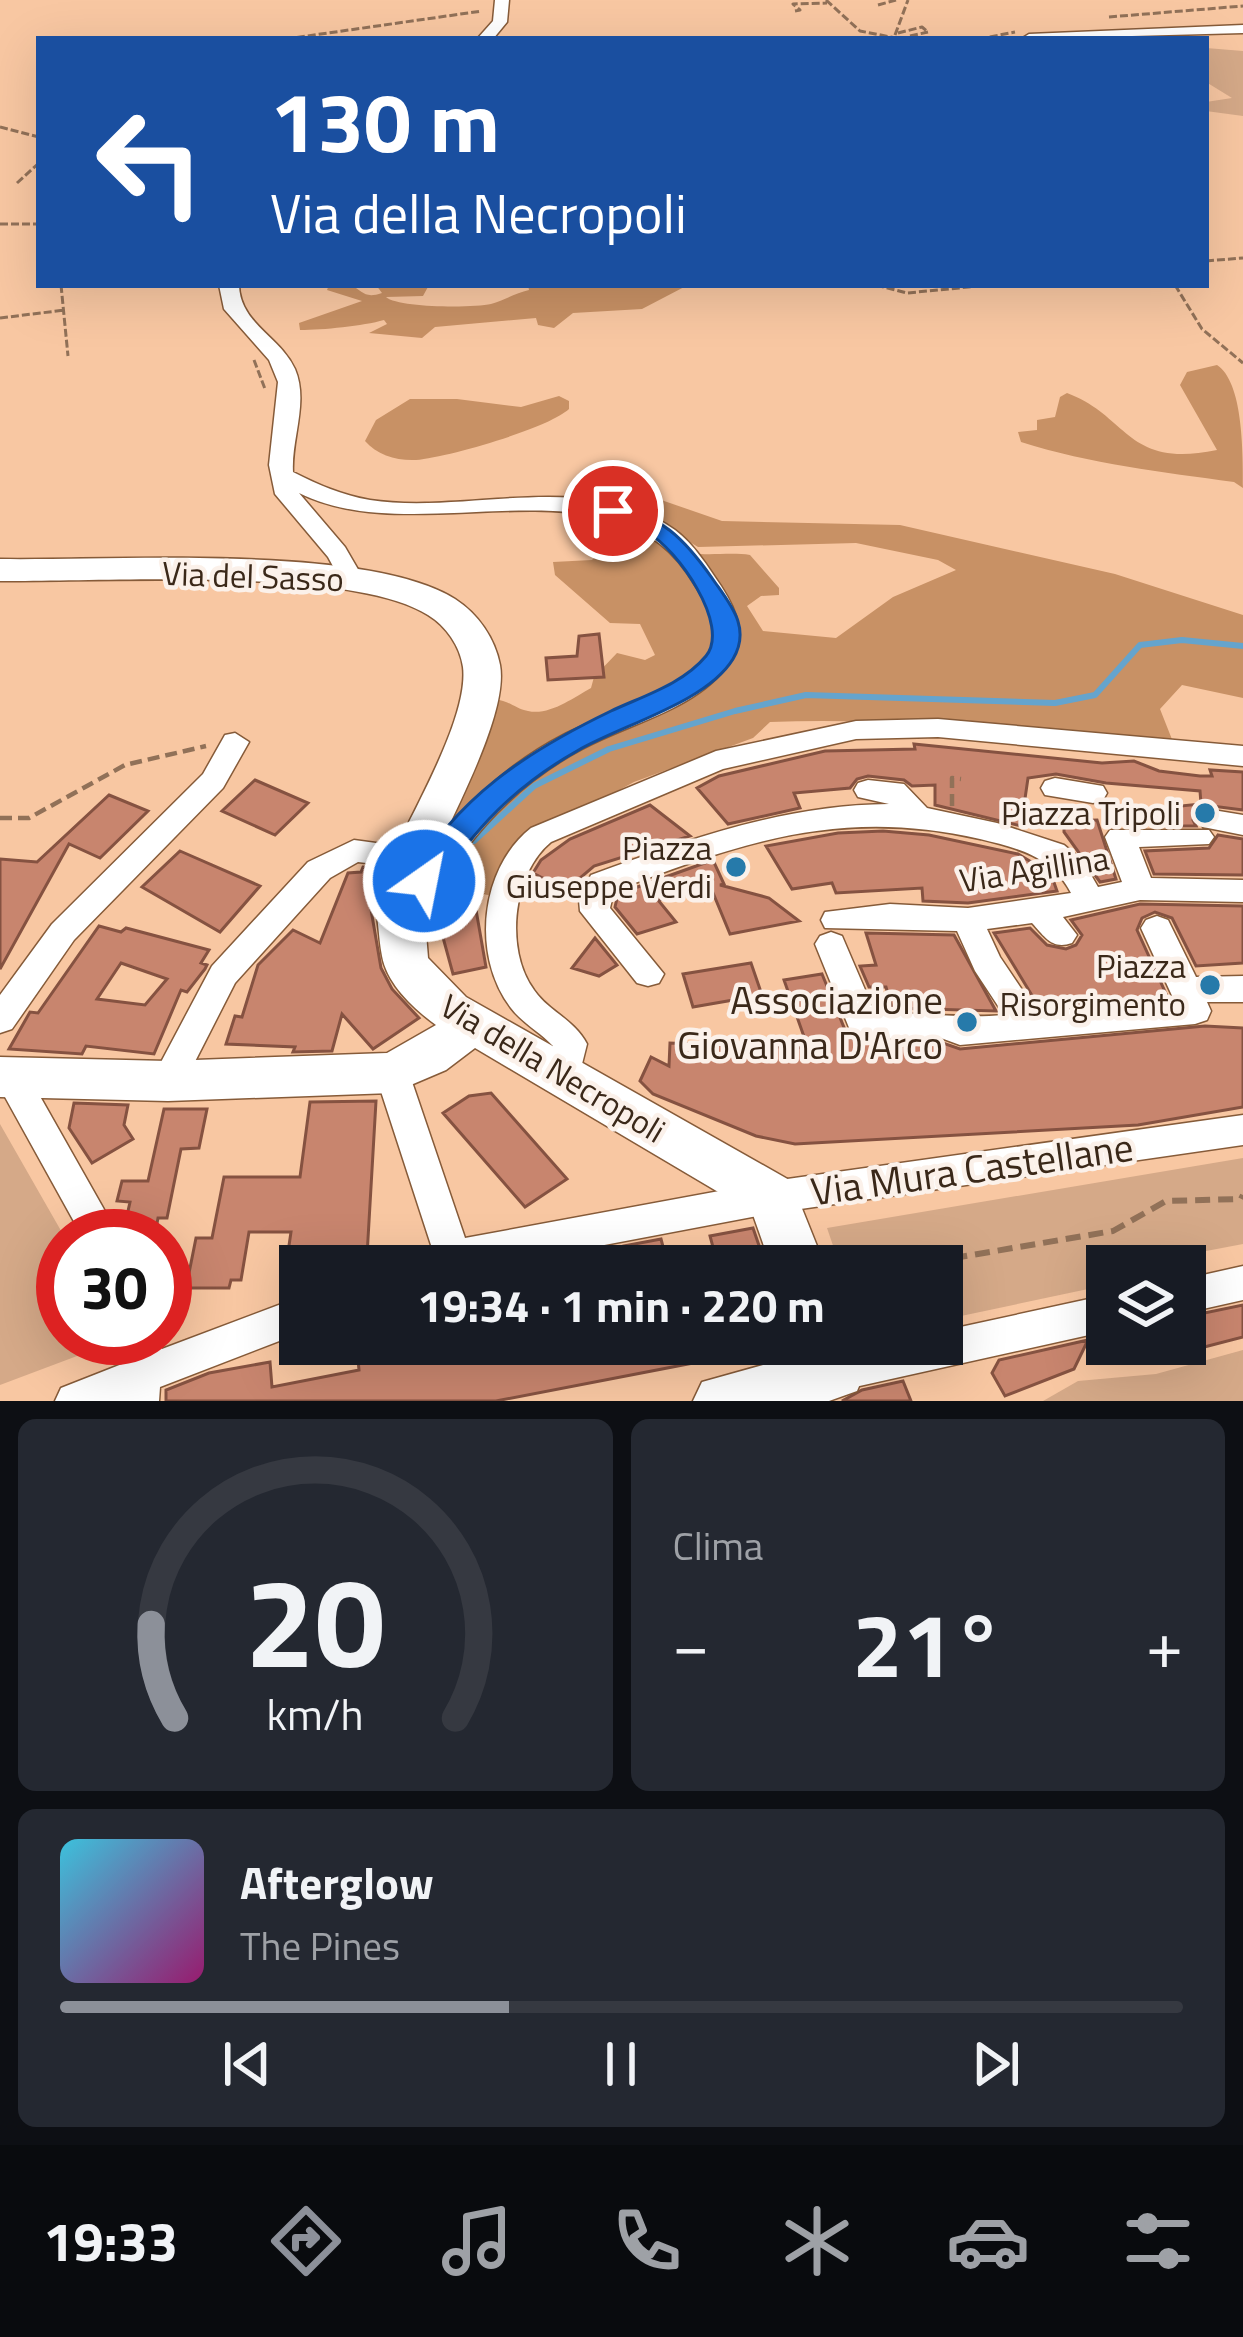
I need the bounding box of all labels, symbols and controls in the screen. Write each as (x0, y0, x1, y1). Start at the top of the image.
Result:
text: 130 m (270, 57, 500, 185)
icon: left (72, 84, 228, 240)
text: Via della Necropoli (270, 172, 687, 254)
pin (562, 460, 664, 562)
icon: arrive (580, 478, 646, 544)
street label: Via del Sasso (161, 548, 345, 604)
place label: Piazza Tripoli (1001, 788, 1181, 838)
marker: Piazza Tripoli (1192, 800, 1218, 826)
position arrow (361, 818, 487, 944)
place label: Piazza Giuseppe Verdi (506, 823, 712, 911)
street label: Via Agillina (956, 833, 1112, 905)
marker: Piazza Giuseppe Verdi (723, 854, 749, 880)
place label: Piazza Risorgimento (999, 941, 1186, 1029)
place label: Associazione Giovanna D'Arco (677, 970, 943, 1074)
marker: Piazza Risorgimento (1197, 972, 1223, 998)
street label: Via della Necropoli (431, 981, 675, 1155)
marker: Associazione Giovanna D'Arco (954, 1009, 980, 1035)
street label: Via Mura Castellane (807, 1117, 1137, 1220)
speed limit sign: 30 (36, 1209, 192, 1365)
map controls (1086, 1245, 1206, 1365)
button: layers (1086, 1245, 1206, 1365)
text: 19:34 · 1 min · 220 m (417, 1271, 825, 1339)
text: Clima (673, 1516, 763, 1575)
text: 20 (245, 1526, 385, 1715)
text: 21° (852, 1575, 1003, 1712)
text: − (673, 1593, 709, 1694)
text: + (1146, 1593, 1183, 1694)
text: km/h (267, 1681, 364, 1747)
text: Afterglow (240, 1848, 434, 1916)
text: The Pines (240, 1916, 400, 1975)
icon: previous (214, 2031, 280, 2097)
icon: pause (588, 2031, 654, 2097)
icon: next (963, 2031, 1029, 2097)
icon: directions (264, 2199, 348, 2283)
icon: music (435, 2199, 519, 2283)
icon: phone (605, 2199, 689, 2283)
icon: climate (775, 2199, 859, 2283)
icon: car (946, 2199, 1030, 2283)
icon: filters (1116, 2199, 1200, 2283)
text: 19:33 (43, 2200, 178, 2282)

